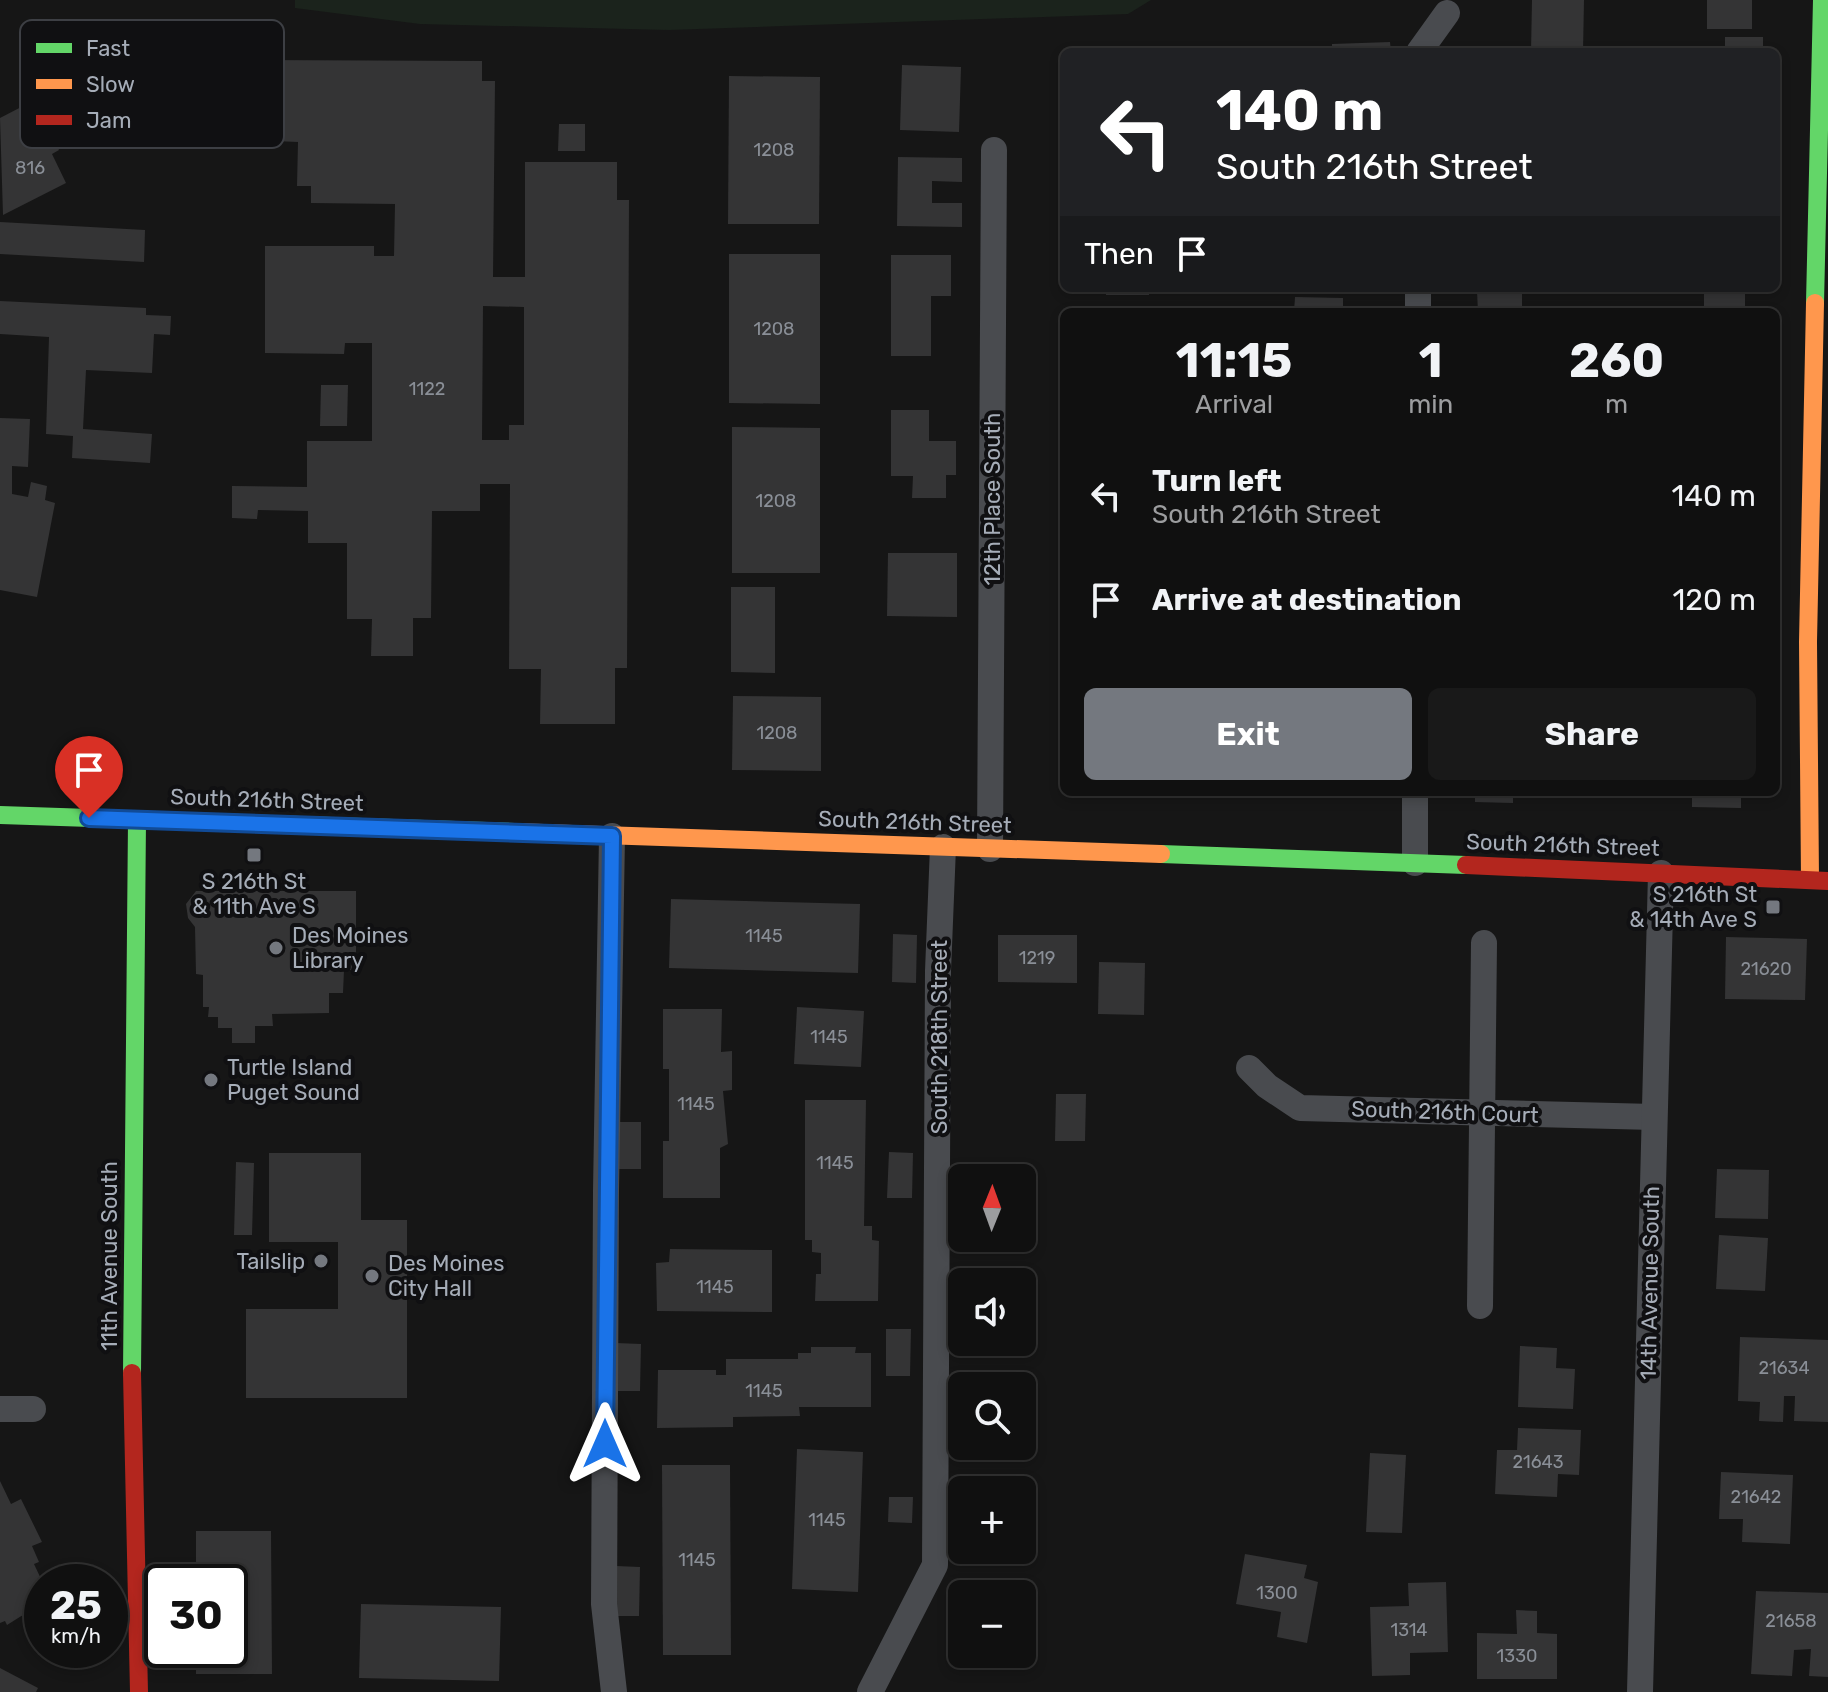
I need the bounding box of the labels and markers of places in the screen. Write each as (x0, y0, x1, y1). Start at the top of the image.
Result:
pin (55, 736, 123, 818)
marker: S 216th St & 11th Ave S (245, 846, 263, 864)
place label: S 216th St & 11th Ave S (192, 868, 316, 920)
place label: S 216th St & 14th Ave S (1629, 881, 1757, 933)
marker: S 216th St & 14th Ave S (1764, 898, 1782, 916)
place label: Des Moines Library (292, 922, 408, 974)
marker: Des Moines Library (267, 939, 285, 957)
place label: Turtle Island Puget Sound (227, 1054, 360, 1106)
marker: Turtle Island Puget Sound (202, 1071, 220, 1089)
place label: Tailslip (236, 1248, 305, 1275)
place label: Des Moines City Hall (388, 1250, 504, 1302)
marker: Tailslip (312, 1252, 330, 1270)
marker: Des Moines City Hall (363, 1267, 381, 1285)

